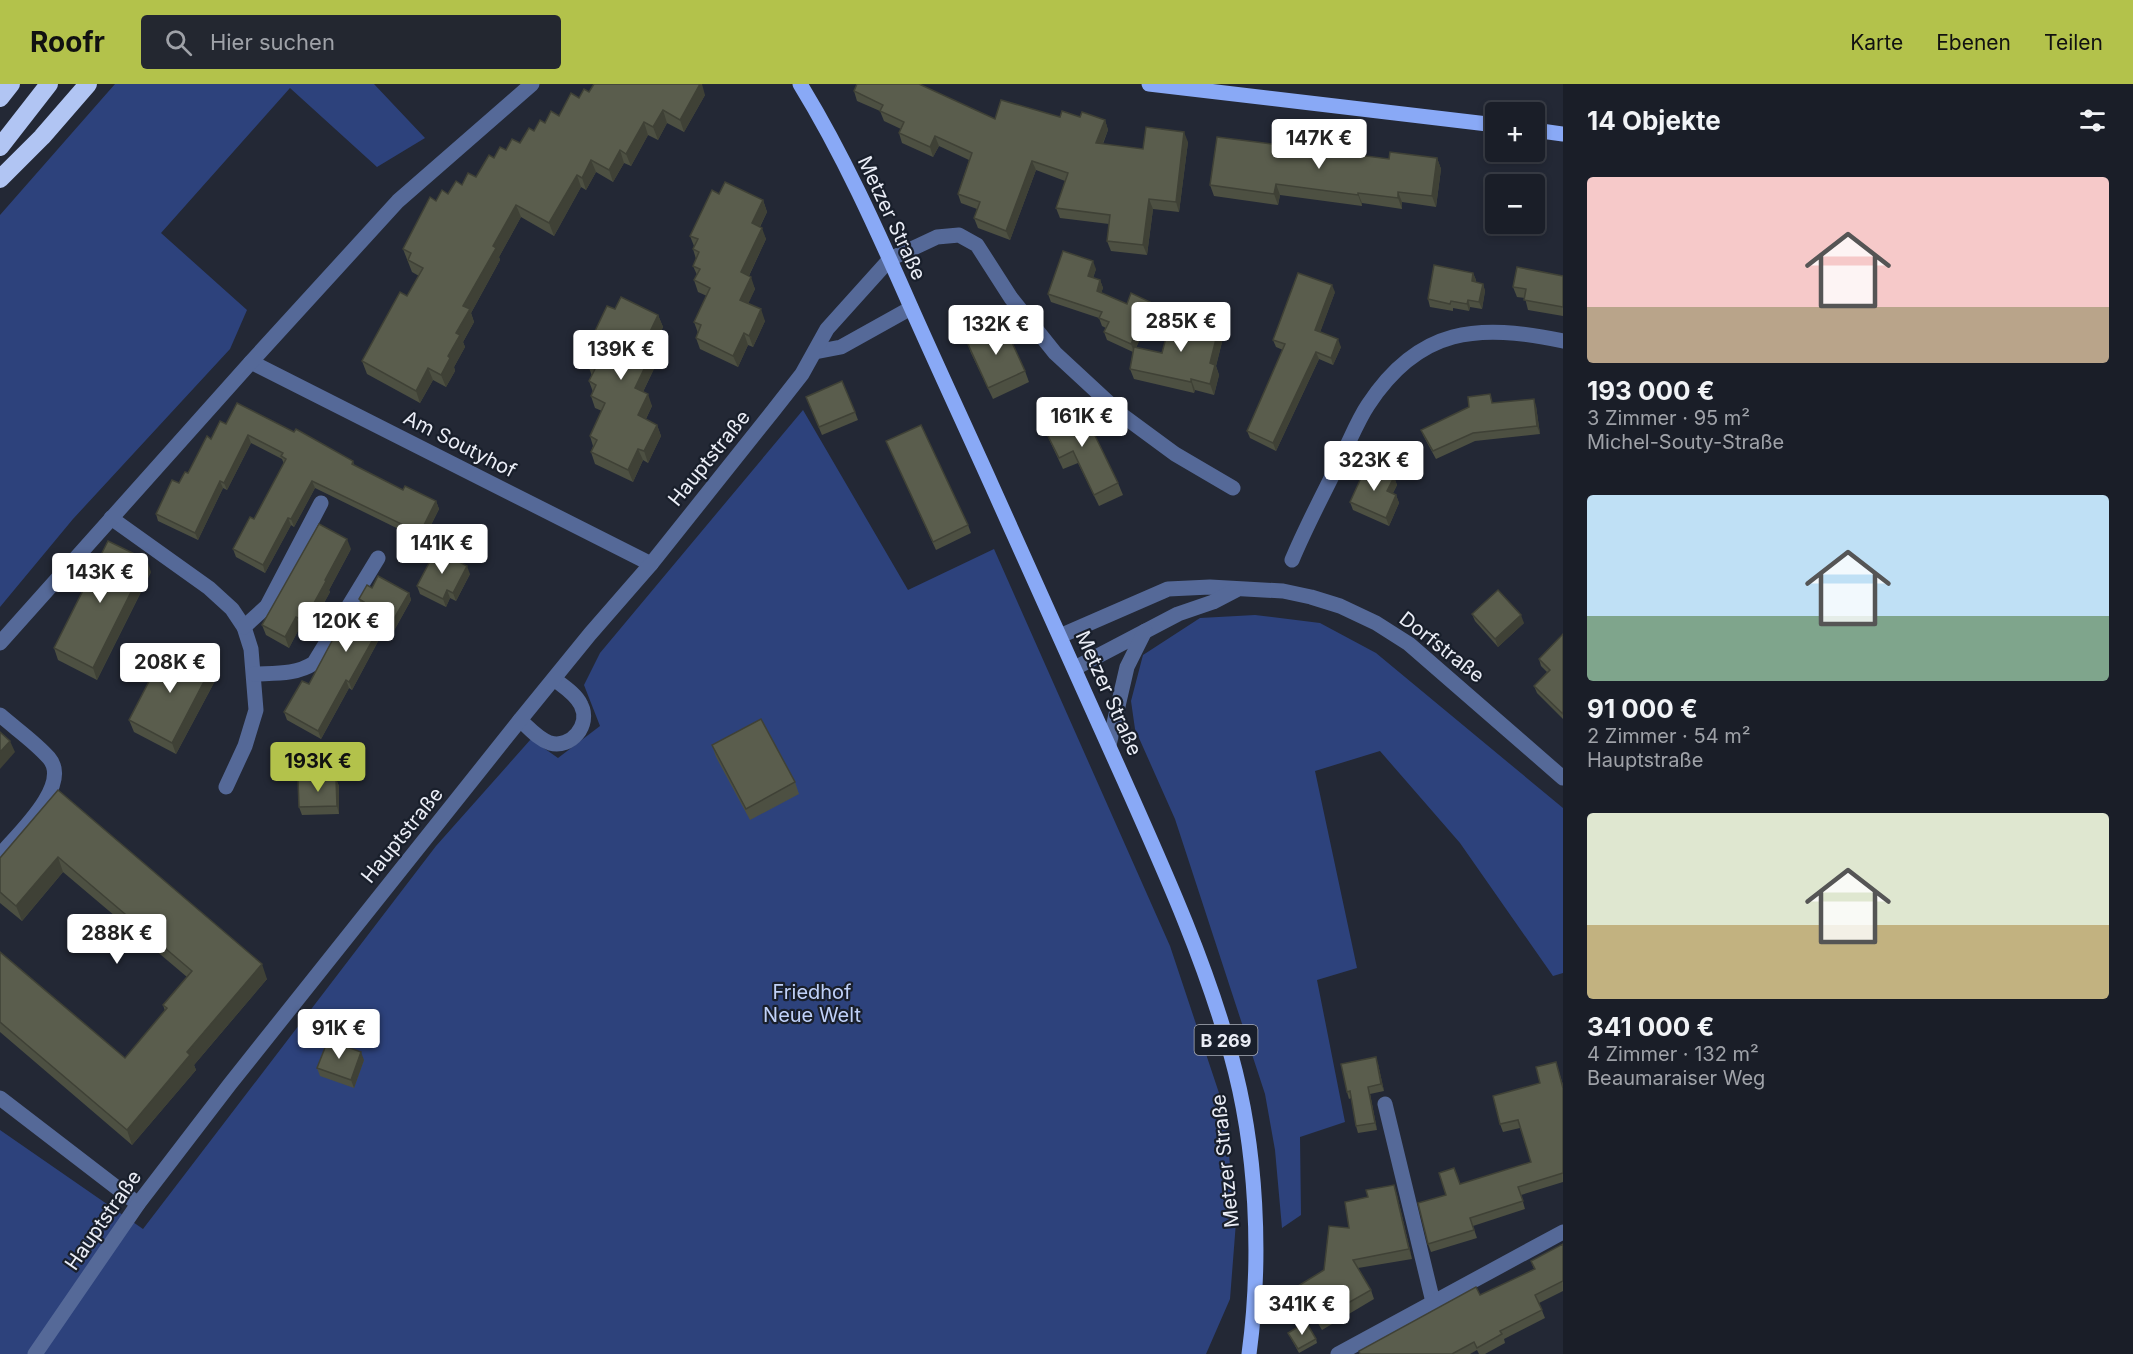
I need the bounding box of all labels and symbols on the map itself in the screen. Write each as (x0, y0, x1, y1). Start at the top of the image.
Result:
pin: 147K € (1270, 119, 1368, 170)
street label: Metzer Straße (853, 152, 931, 284)
pin: 285K € (1132, 302, 1230, 353)
pin: 132K € (947, 305, 1045, 356)
pin: 139K € (572, 330, 670, 381)
pin: 161K € (1033, 397, 1131, 448)
street label: Am Soutyhof (400, 405, 521, 483)
street label: Hauptstraße (663, 405, 755, 511)
pin: 323K € (1325, 441, 1423, 492)
pin: 141K € (393, 524, 491, 575)
pin: 143K € (51, 553, 149, 604)
pin: 120K € (297, 602, 395, 653)
street label: Dorfstraße (1395, 606, 1489, 688)
street label: Metzer Straße (1071, 627, 1147, 759)
pin: 208K € (121, 643, 219, 694)
pin: 193K € (269, 742, 367, 793)
street label: Hauptstraße (356, 782, 448, 888)
pin: 288K € (68, 914, 166, 965)
park label: Friedhof Neue Welt (763, 980, 861, 1027)
pin: 91K € (297, 1009, 381, 1060)
road number: B 269 (1194, 1025, 1258, 1055)
street label: Metzer Straße (1206, 1093, 1244, 1229)
street label: Hauptstraße (60, 1165, 146, 1275)
pin: 341K € (1253, 1285, 1351, 1336)

